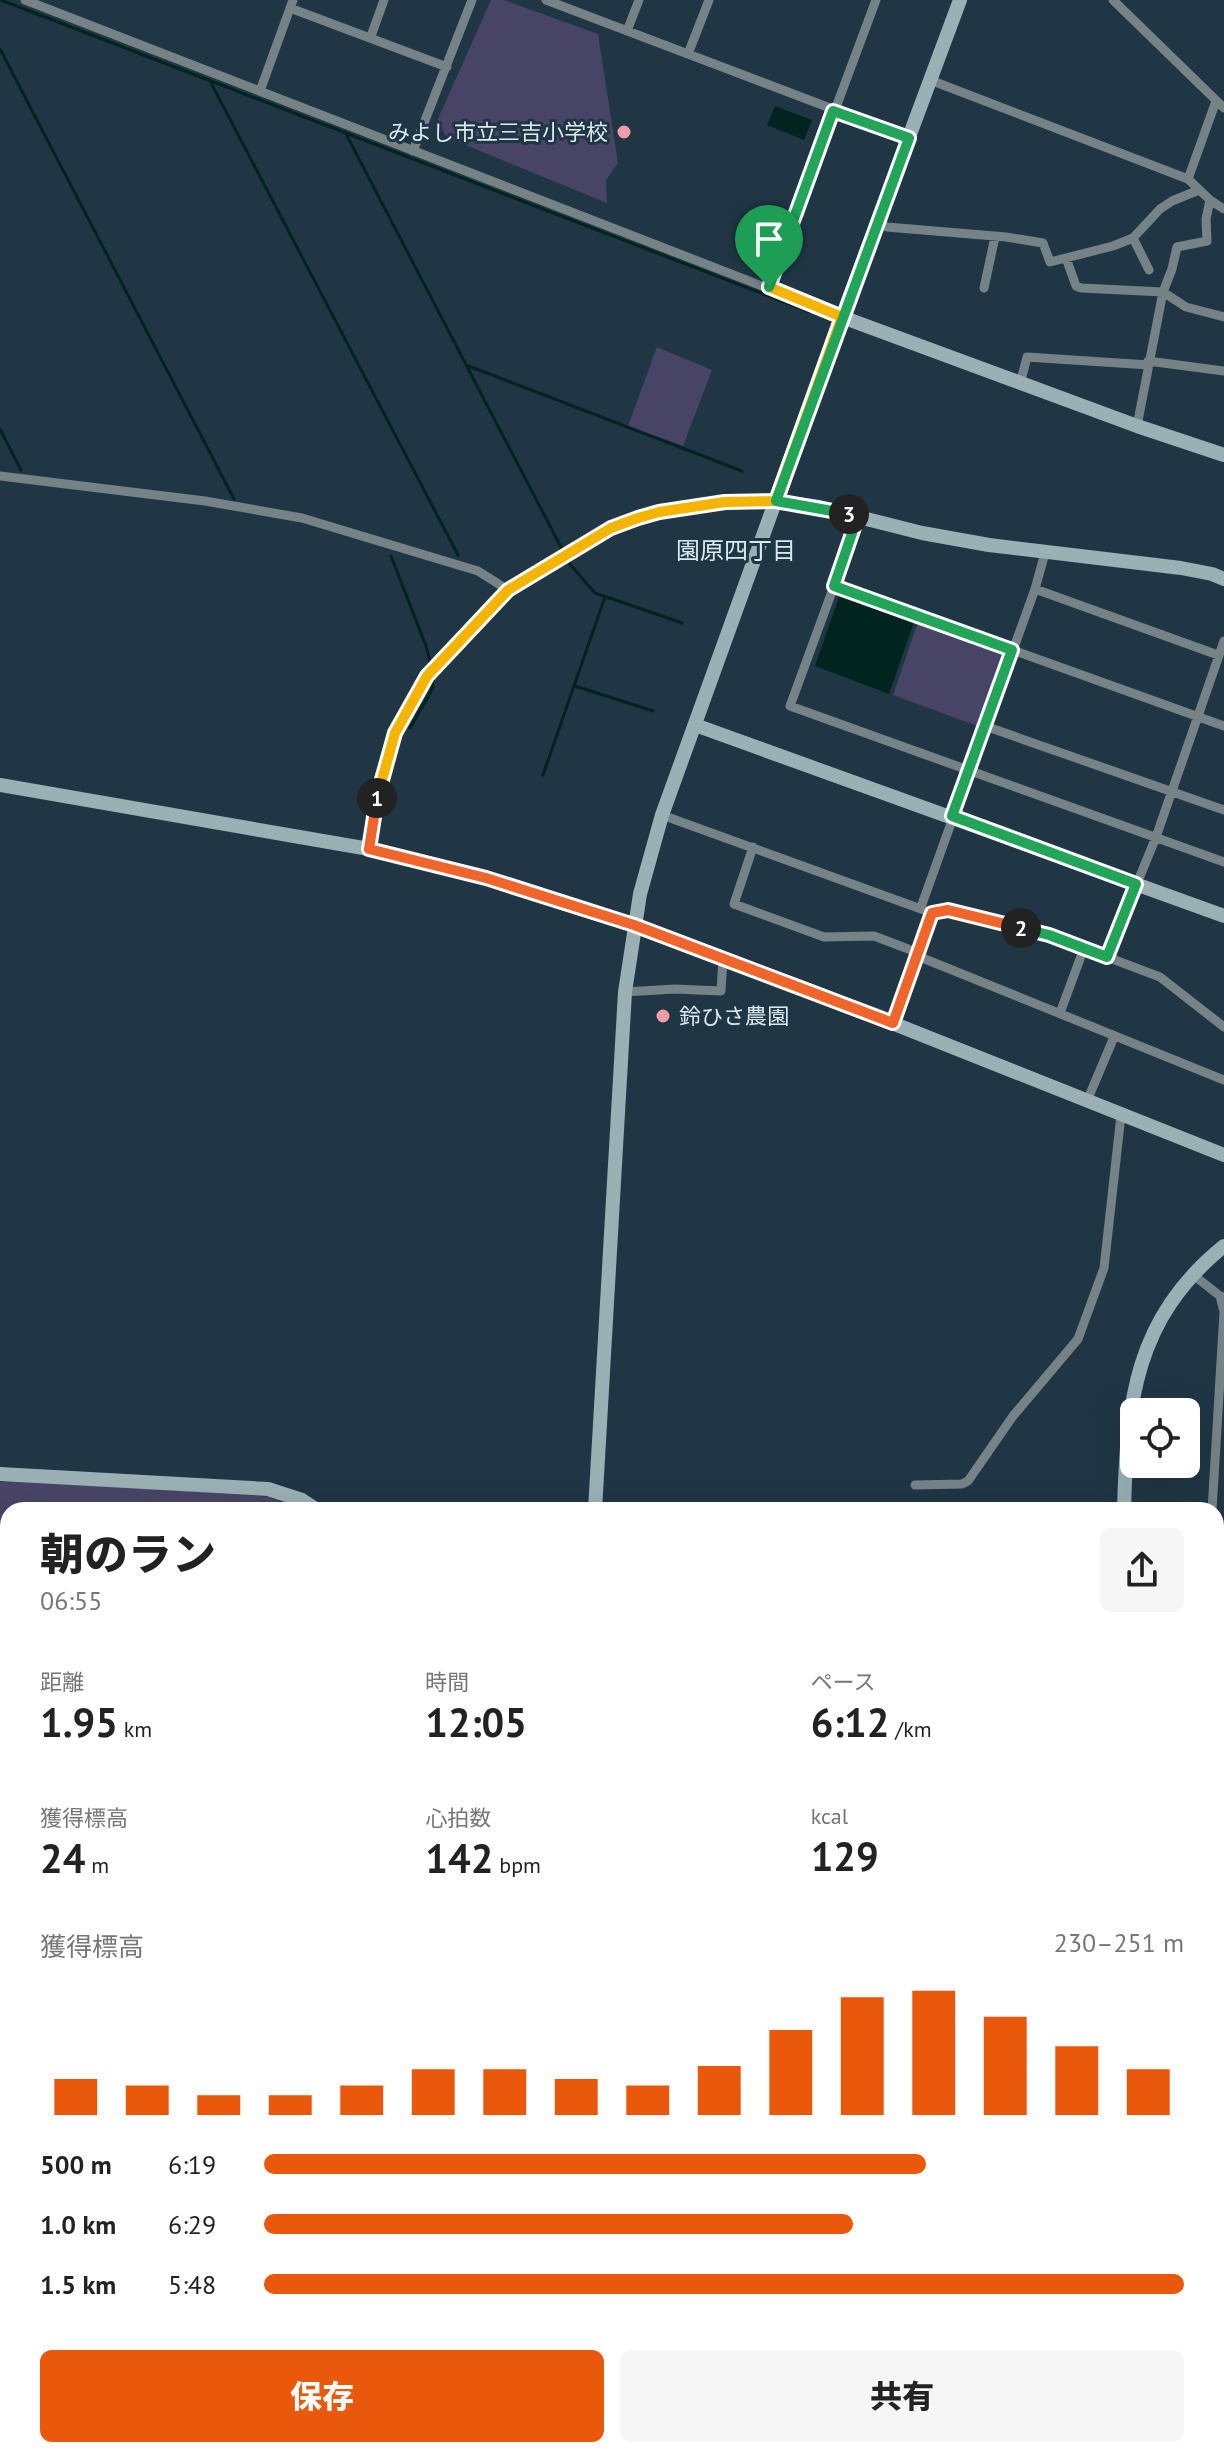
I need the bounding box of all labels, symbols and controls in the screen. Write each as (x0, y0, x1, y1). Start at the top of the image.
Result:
place label: みよし市立三吉小学校 (388, 118, 608, 146)
marker: みよし市立三吉小学校 (615, 123, 633, 141)
pin (735, 205, 803, 287)
icon: arrive (747, 217, 791, 261)
pin: 3 (829, 494, 869, 534)
text: 3 (843, 500, 855, 528)
district label: 園原四丁目 (676, 535, 796, 566)
pin: 1 (357, 778, 397, 818)
text: 1 (371, 784, 383, 812)
pin: 2 (1001, 908, 1041, 948)
text: 2 (1015, 914, 1027, 942)
place label: 鈴ひさ農園 (679, 1002, 789, 1030)
marker: 鈴ひさ農園 (654, 1007, 672, 1025)
map controls (1120, 1398, 1200, 1478)
button: locate (1120, 1398, 1200, 1478)
text: 朝のラン (40, 1525, 216, 1582)
button: share (1100, 1528, 1184, 1612)
text: 06:55 (40, 1584, 102, 1617)
text: 距離 (40, 1668, 84, 1696)
text: 時間 (425, 1668, 469, 1696)
text: ペース (811, 1668, 876, 1696)
text: 1.95 (40, 1696, 118, 1748)
text: 12:05 (425, 1696, 527, 1748)
text: 6:12 (811, 1696, 889, 1748)
text: km (118, 1715, 152, 1743)
text: /km (889, 1715, 932, 1743)
text: kcal (811, 1802, 848, 1830)
text: 獲得標高 (40, 1804, 128, 1832)
text: 心拍数 (425, 1804, 491, 1832)
text: 129 (811, 1830, 879, 1882)
text: 24 (40, 1832, 85, 1884)
text: 142 (425, 1832, 493, 1884)
text: m (85, 1851, 109, 1879)
text: bpm (493, 1851, 541, 1879)
text: 230–251 m (1054, 1926, 1184, 1959)
text: 獲得標高 (40, 1930, 144, 1963)
text: 500 m (40, 2148, 112, 2181)
text: 6:19 (168, 2148, 216, 2181)
text: 1.0 km (40, 2208, 116, 2241)
text: 6:29 (168, 2208, 216, 2241)
text: 1.5 km (40, 2268, 116, 2301)
text: 5:48 (168, 2268, 216, 2301)
button: 保存 (40, 2350, 604, 2442)
button: 共有 (620, 2350, 1184, 2442)

